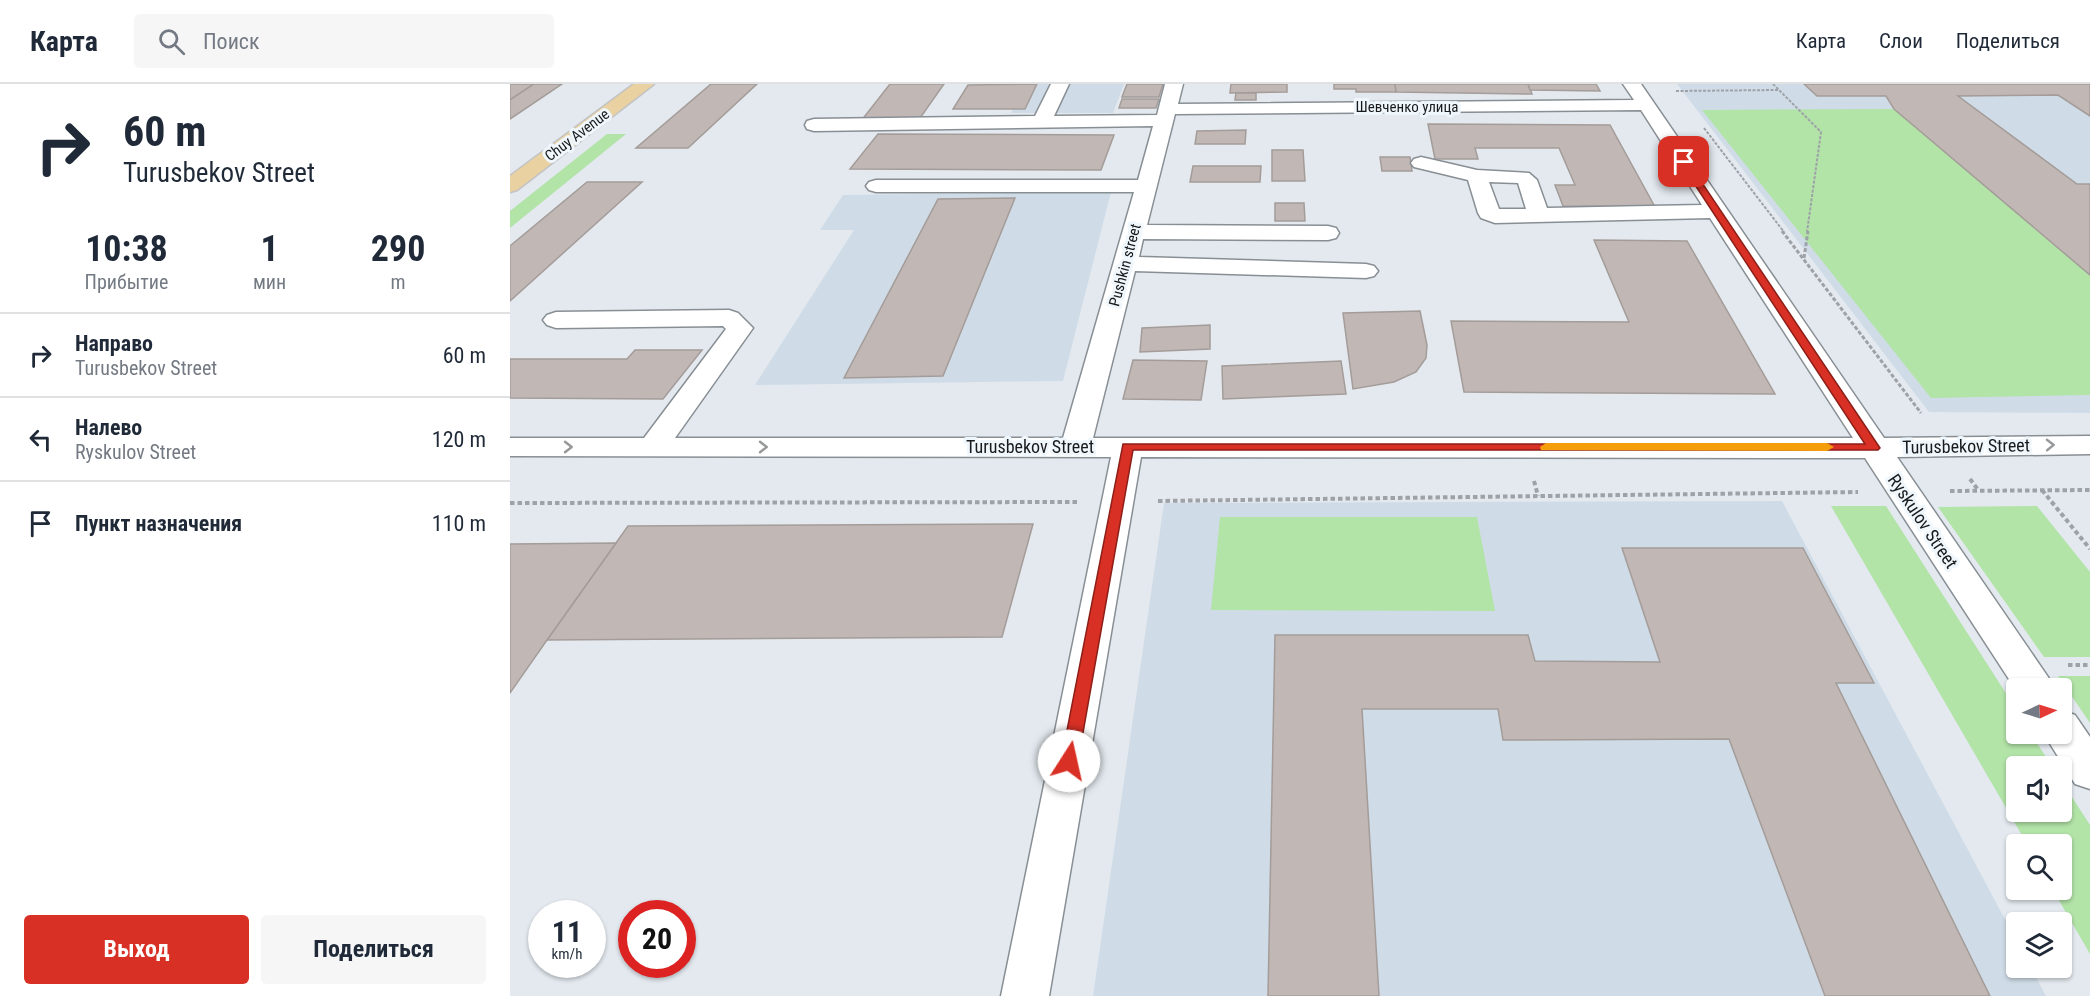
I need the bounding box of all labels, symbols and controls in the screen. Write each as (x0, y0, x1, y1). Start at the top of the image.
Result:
search box (134, 14, 554, 68)
text: Карта (30, 25, 98, 58)
icon: search (155, 25, 188, 58)
text: Поиск (203, 29, 260, 54)
text: Карта (1796, 29, 1846, 53)
text: Слои (1879, 29, 1923, 53)
text: Поделиться (1956, 29, 2060, 53)
street label: Шевченко улица (1356, 98, 1459, 116)
street label: Chuy Avenue (541, 105, 613, 165)
text: 60 m (123, 107, 206, 156)
icon: right (24, 108, 102, 186)
pin (1658, 136, 1709, 187)
icon: arrive (1667, 145, 1700, 178)
text: Turusbekov Street (123, 157, 315, 189)
street label: Pushkin street (1105, 222, 1145, 308)
text: 10:38 (85, 228, 168, 270)
text: 1 (260, 228, 279, 270)
text: 290 (371, 228, 425, 270)
text: Прибытие (85, 270, 168, 294)
text: мин (253, 270, 286, 294)
text: m (391, 270, 406, 294)
text: Направо (75, 331, 153, 356)
icon: right (24, 339, 57, 372)
text: 60 m (443, 343, 486, 368)
text: Turusbekov Street (75, 356, 217, 380)
text: Налево (75, 415, 142, 440)
icon: left (24, 423, 57, 456)
text: 120 m (432, 427, 486, 452)
street label: Turusbekov Street (1902, 434, 2030, 458)
street label: Turusbekov Street (966, 436, 1094, 457)
one-way arrow (2046, 439, 2055, 451)
text: Ryskulov Street (75, 440, 196, 464)
one-way arrow (564, 441, 573, 453)
one-way arrow (759, 441, 768, 453)
street label: Ryskulov Street (1884, 470, 1962, 572)
icon: arrive (24, 507, 57, 540)
text: Пункт назначения (75, 511, 242, 536)
text: 110 m (432, 511, 486, 536)
north arrow (2006, 678, 2072, 744)
map controls (2006, 678, 2072, 978)
position arrow (1037, 729, 1101, 793)
button: sound (2006, 756, 2072, 822)
button: search (2006, 834, 2072, 900)
speed limit sign: 20 (618, 900, 696, 978)
button: layers (2006, 912, 2072, 978)
text: 11 (552, 914, 582, 949)
button: Выход (24, 915, 249, 984)
button: Поделиться (261, 915, 486, 984)
text: km/h (552, 945, 582, 963)

